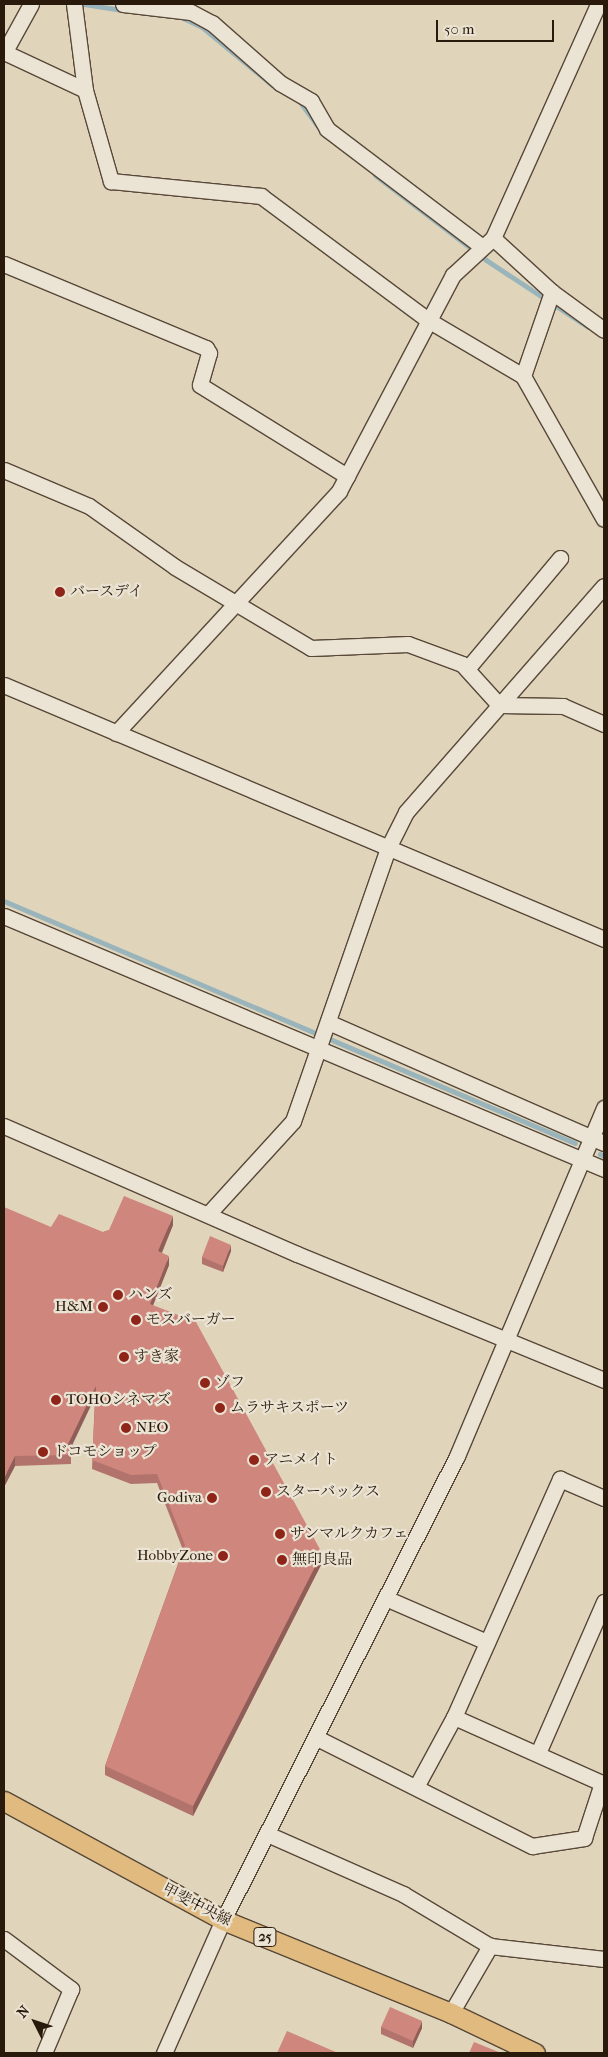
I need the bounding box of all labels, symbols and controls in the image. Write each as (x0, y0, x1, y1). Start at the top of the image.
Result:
scale bar (438, 10, 556, 42)
text: 50 m (444, 20, 474, 38)
place label: バースデイ (70, 583, 145, 601)
marker: バースデイ (54, 586, 66, 598)
place label: ハンズ (128, 1286, 173, 1304)
marker: ハンズ (112, 1289, 124, 1301)
place label: H&M (55, 1298, 93, 1316)
marker: H&M (97, 1301, 109, 1313)
place label: モスバーガー (146, 1311, 236, 1329)
marker: モスバーガー (130, 1314, 142, 1326)
place label: すき家 (134, 1348, 179, 1366)
marker: すき家 (118, 1351, 130, 1363)
place label: ゾフ (215, 1374, 245, 1392)
marker: ゾフ (199, 1377, 211, 1389)
place label: TOHOシネマズ (66, 1391, 171, 1409)
marker: TOHOシネマズ (50, 1394, 62, 1406)
place label: ムラサキスポーツ (230, 1399, 350, 1417)
marker: ムラサキスポーツ (214, 1402, 226, 1414)
place label: NEO (136, 1419, 168, 1437)
marker: NEO (120, 1422, 132, 1434)
place label: ドコモショップ (53, 1443, 158, 1461)
marker: ドコモショップ (37, 1446, 49, 1458)
place label: アニメイト (264, 1451, 339, 1469)
marker: アニメイト (248, 1454, 260, 1466)
place label: スターバックス (276, 1483, 381, 1501)
marker: スターバックス (260, 1486, 272, 1498)
place label: Godiva (157, 1489, 202, 1507)
marker: Godiva (206, 1492, 218, 1504)
place label: サンマルクカフェ (290, 1525, 410, 1543)
marker: サンマルクカフェ (274, 1528, 286, 1540)
place label: HobbyZone (137, 1547, 213, 1565)
marker: HobbyZone (217, 1550, 229, 1562)
place label: 無印良品 (292, 1551, 352, 1569)
marker: 無印良品 (276, 1554, 288, 1566)
street label: 甲斐中央線 (160, 1880, 234, 1930)
road number: 25 (252, 1925, 278, 1948)
north arrow (10, 1997, 60, 2047)
text: N (13, 2002, 33, 2021)

